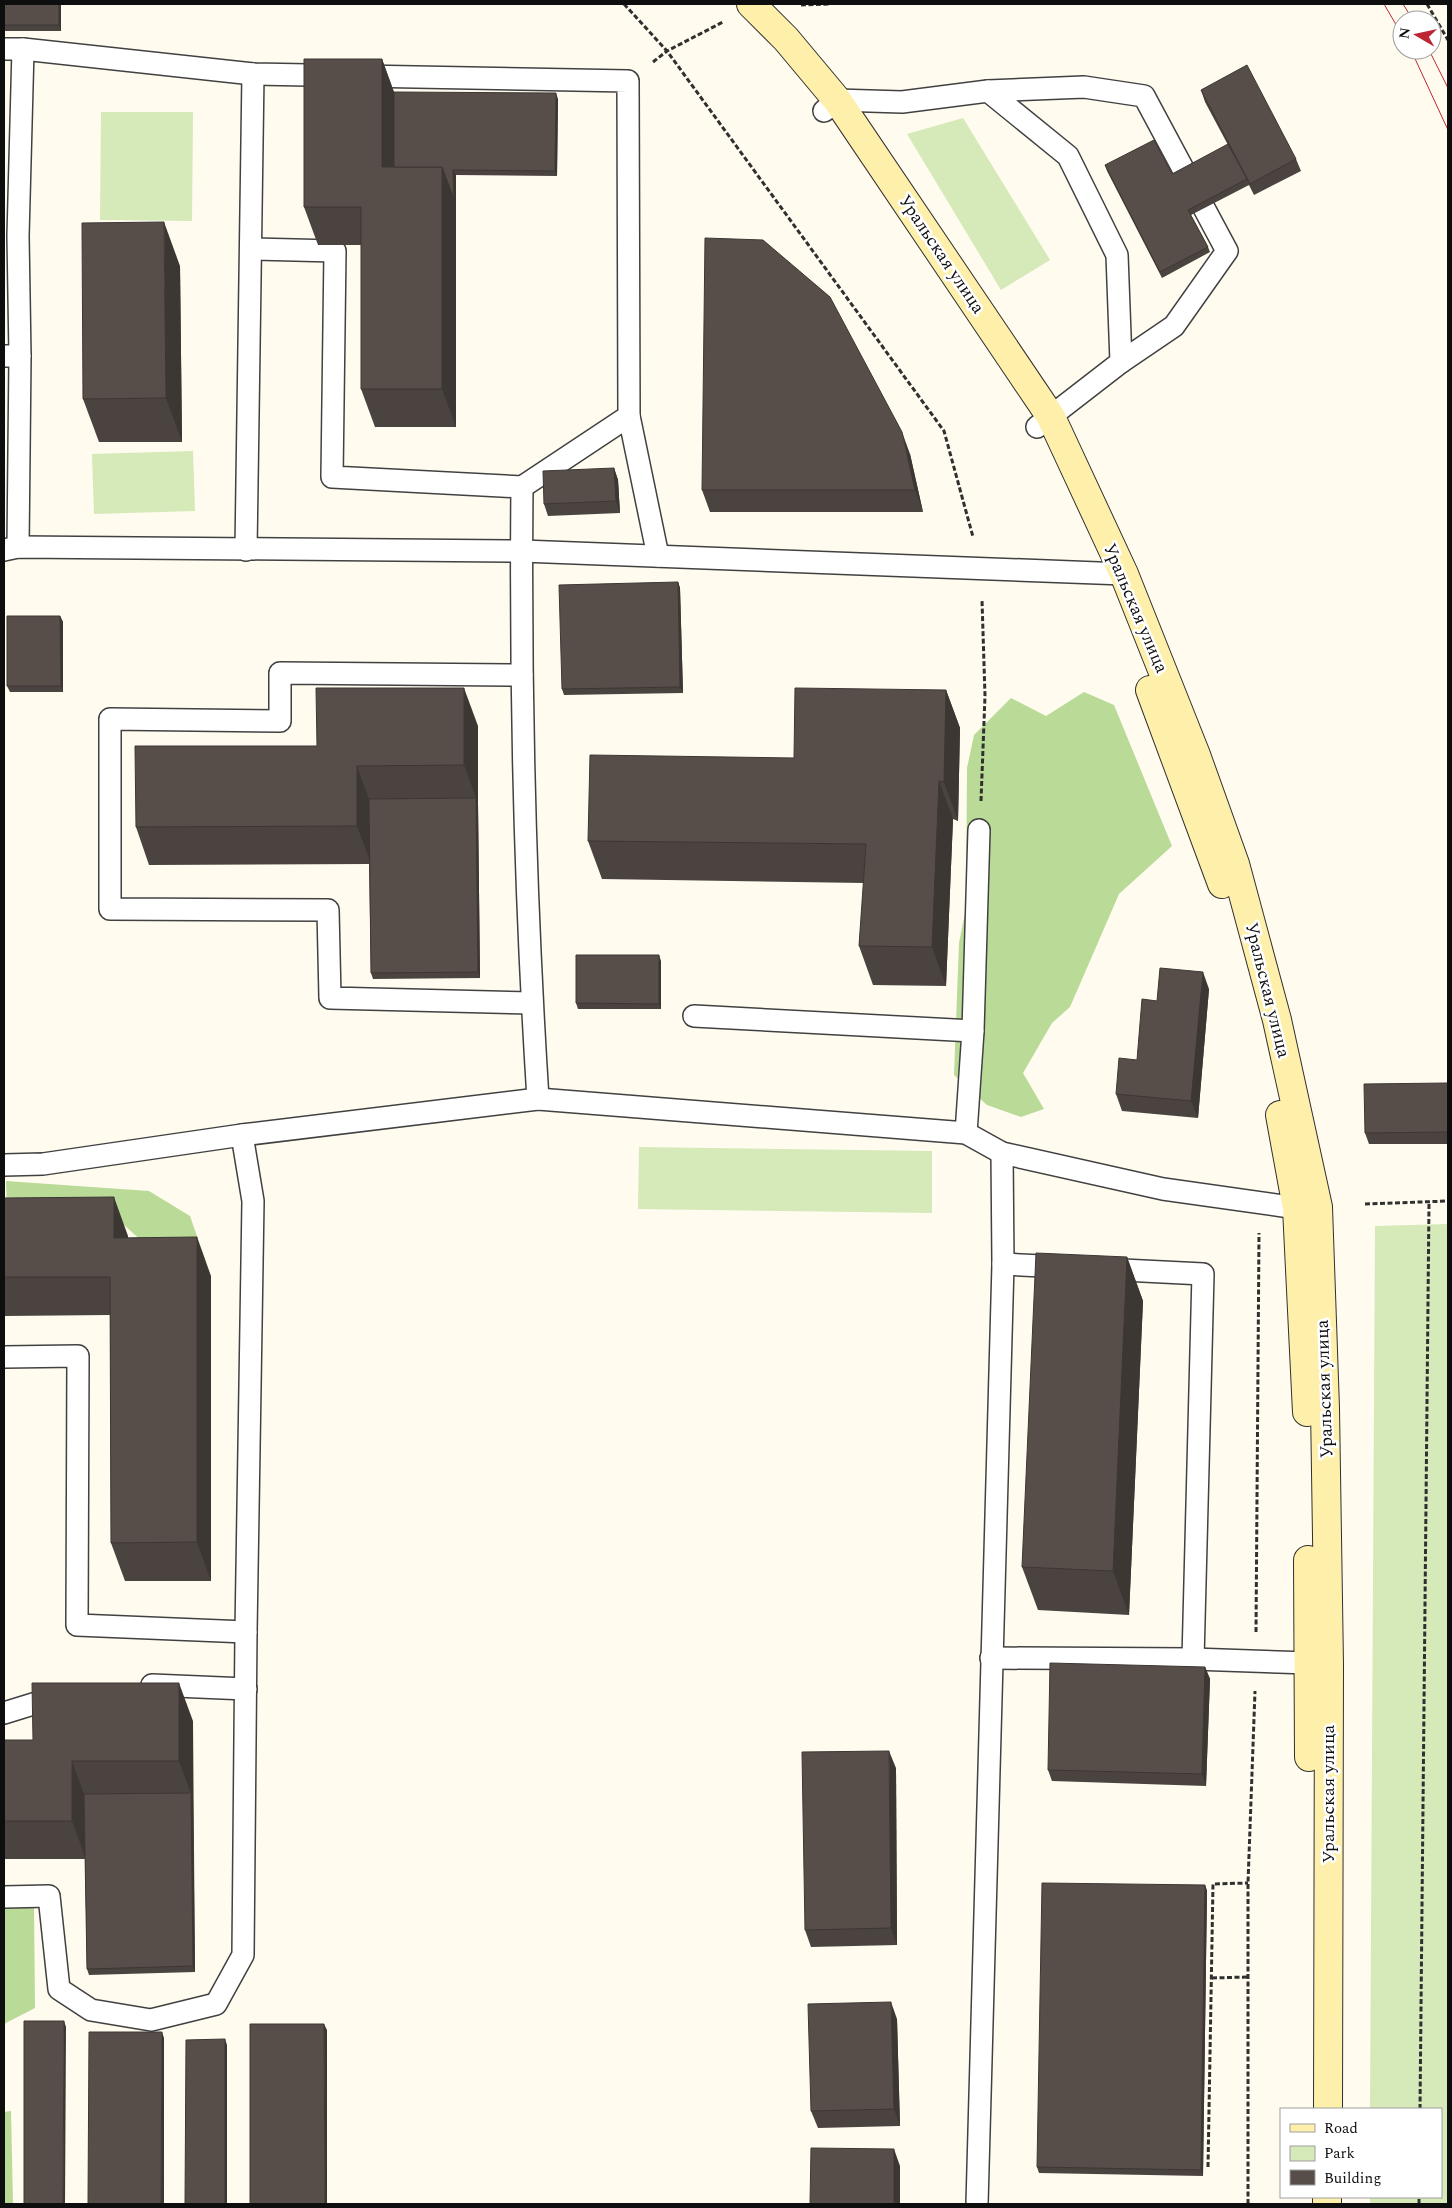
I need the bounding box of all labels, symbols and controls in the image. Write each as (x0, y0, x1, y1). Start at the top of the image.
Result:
north arrow (1392, 10, 1442, 60)
text: N (1393, 26, 1416, 40)
street label: Уральская улица (892, 189, 992, 319)
street label: Уральская улица (1096, 539, 1175, 677)
street label: Уральская улица (1238, 920, 1297, 1061)
street label: Уральская улица (1309, 1319, 1340, 1459)
street label: Уральская улица (1315, 1724, 1342, 1863)
legend (1280, 2108, 1442, 2198)
text: Road (1324, 2117, 1358, 2140)
text: Park (1324, 2142, 1355, 2165)
text: Building (1324, 2167, 1381, 2190)

